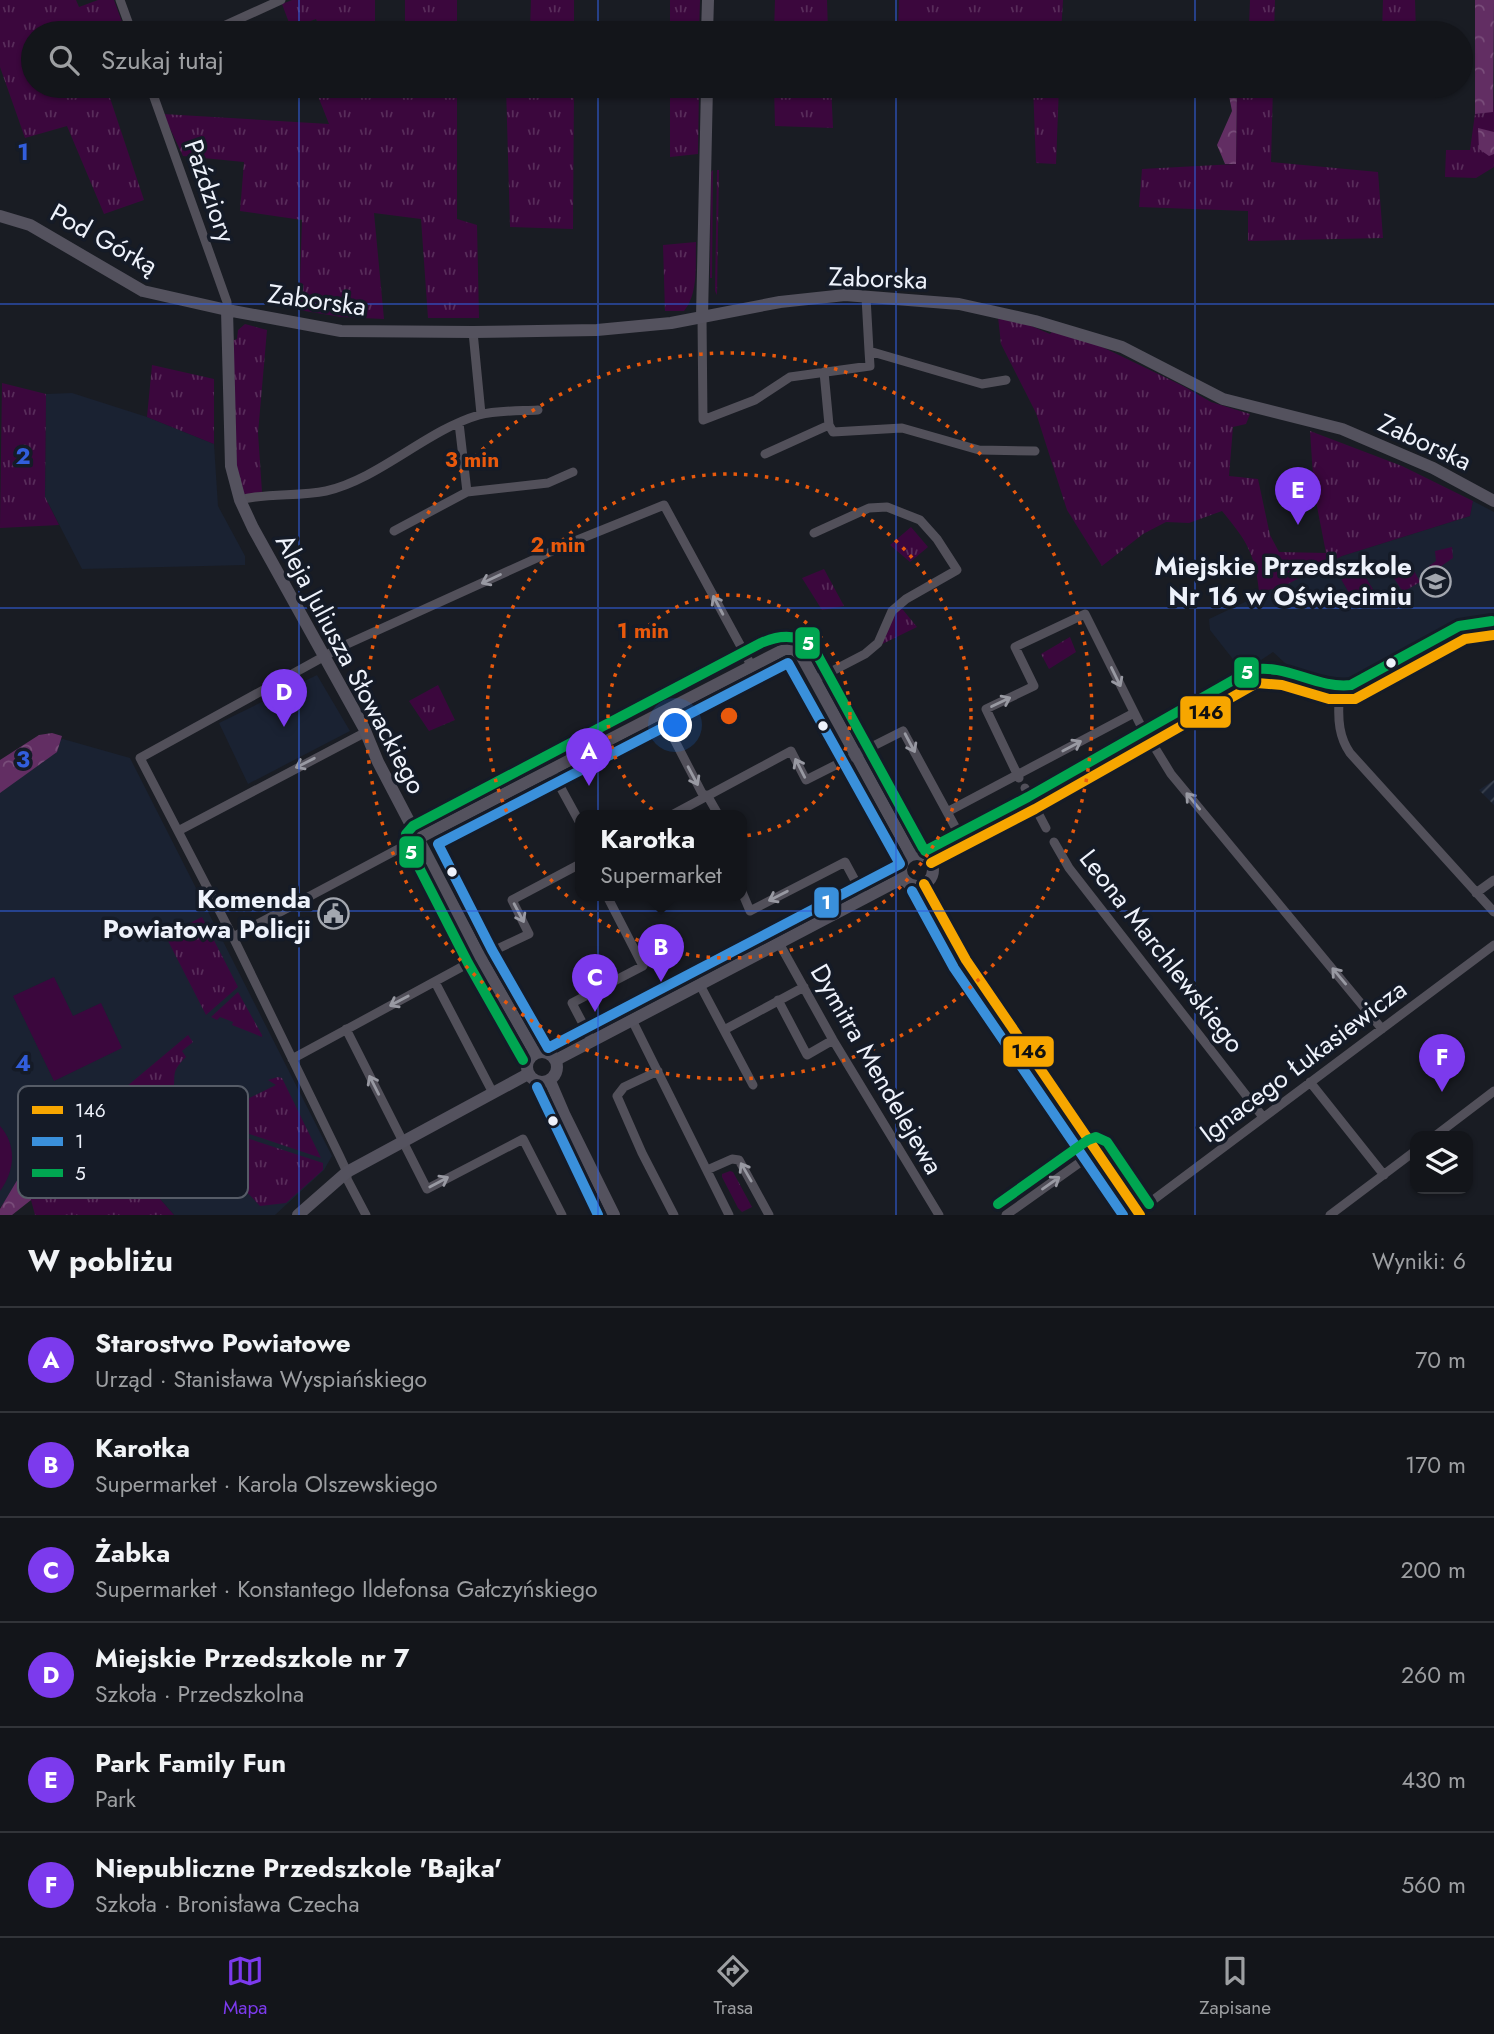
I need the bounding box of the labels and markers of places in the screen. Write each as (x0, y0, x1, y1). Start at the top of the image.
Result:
pin: E (1275, 467, 1321, 525)
place label: Miejskie Przedszkole Nr 16 w Oświęcimiu (1154, 547, 1412, 615)
school or university icon: Miejskie Przedszkole Nr 16 w Oświęcimiu (1418, 564, 1452, 598)
unlabelled marker (1384, 656, 1398, 670)
pin: D (261, 669, 307, 727)
centre of rings (717, 704, 741, 728)
unlabelled marker (816, 719, 830, 733)
pin: A (566, 728, 612, 786)
unlabelled marker (445, 865, 459, 879)
place label: Komenda Powiatowa Policji (103, 880, 311, 948)
public building icon: Komenda Powiatowa Policji (317, 897, 351, 931)
pin: B (638, 924, 684, 982)
pin: C (572, 954, 618, 1012)
pin: F (1419, 1034, 1465, 1092)
unlabelled marker (546, 1114, 560, 1128)

